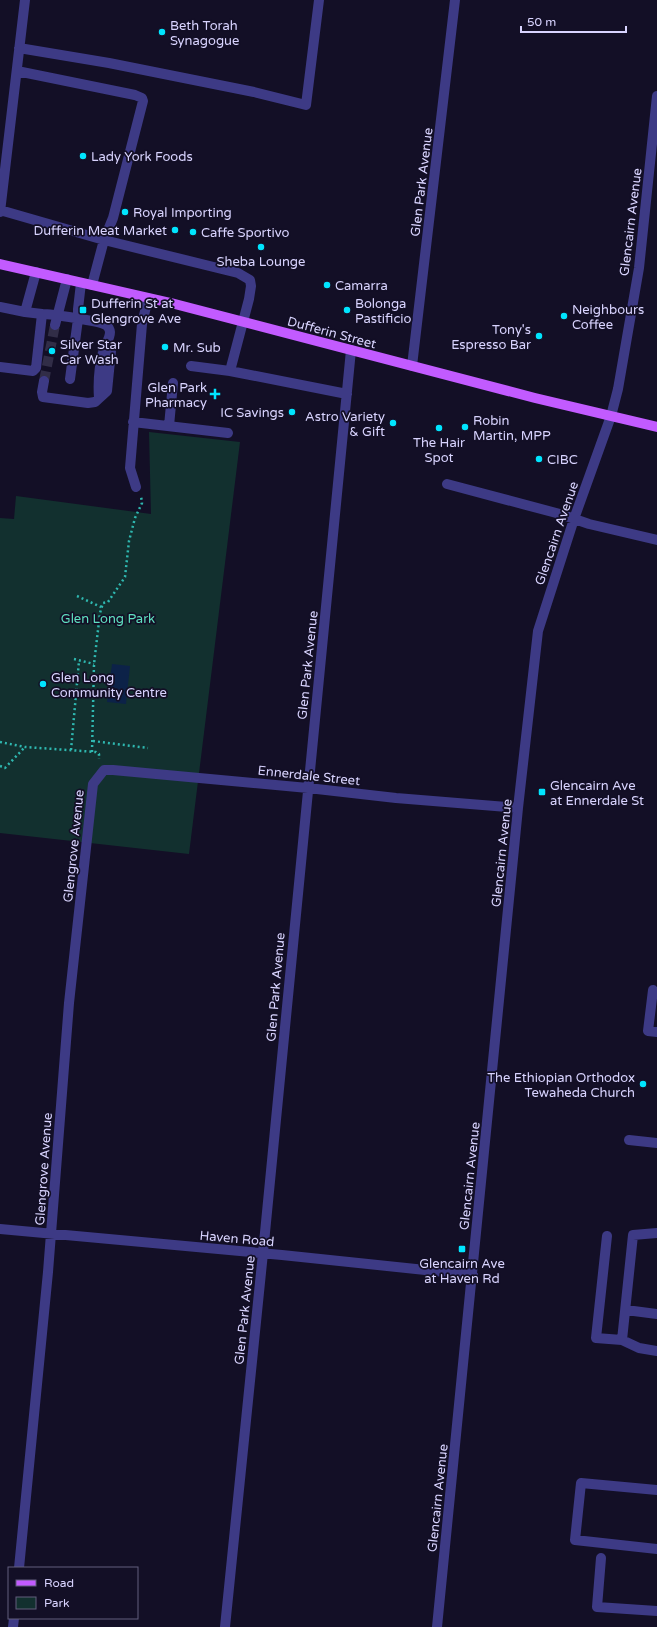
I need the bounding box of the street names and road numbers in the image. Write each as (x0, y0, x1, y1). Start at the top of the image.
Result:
street label: Glen Park Avenue (407, 127, 437, 237)
street label: Glencairn Avenue (616, 167, 646, 277)
street label: Dufferin Street (286, 313, 378, 353)
street label: Glencairn Avenue (532, 479, 582, 587)
street label: Glen Park Avenue (294, 610, 322, 720)
street label: Ennerdale Street (257, 763, 361, 789)
street label: Glengrove Avenue (60, 789, 88, 903)
street label: Glencairn Avenue (488, 798, 516, 908)
street label: Glen Park Avenue (263, 932, 289, 1042)
street label: Glengrove Avenue (32, 1112, 56, 1226)
street label: Glencairn Avenue (456, 1121, 484, 1231)
street label: Haven Road (199, 1228, 275, 1250)
street label: Glen Park Avenue (231, 1255, 259, 1365)
street label: Glencairn Avenue (424, 1443, 452, 1553)

